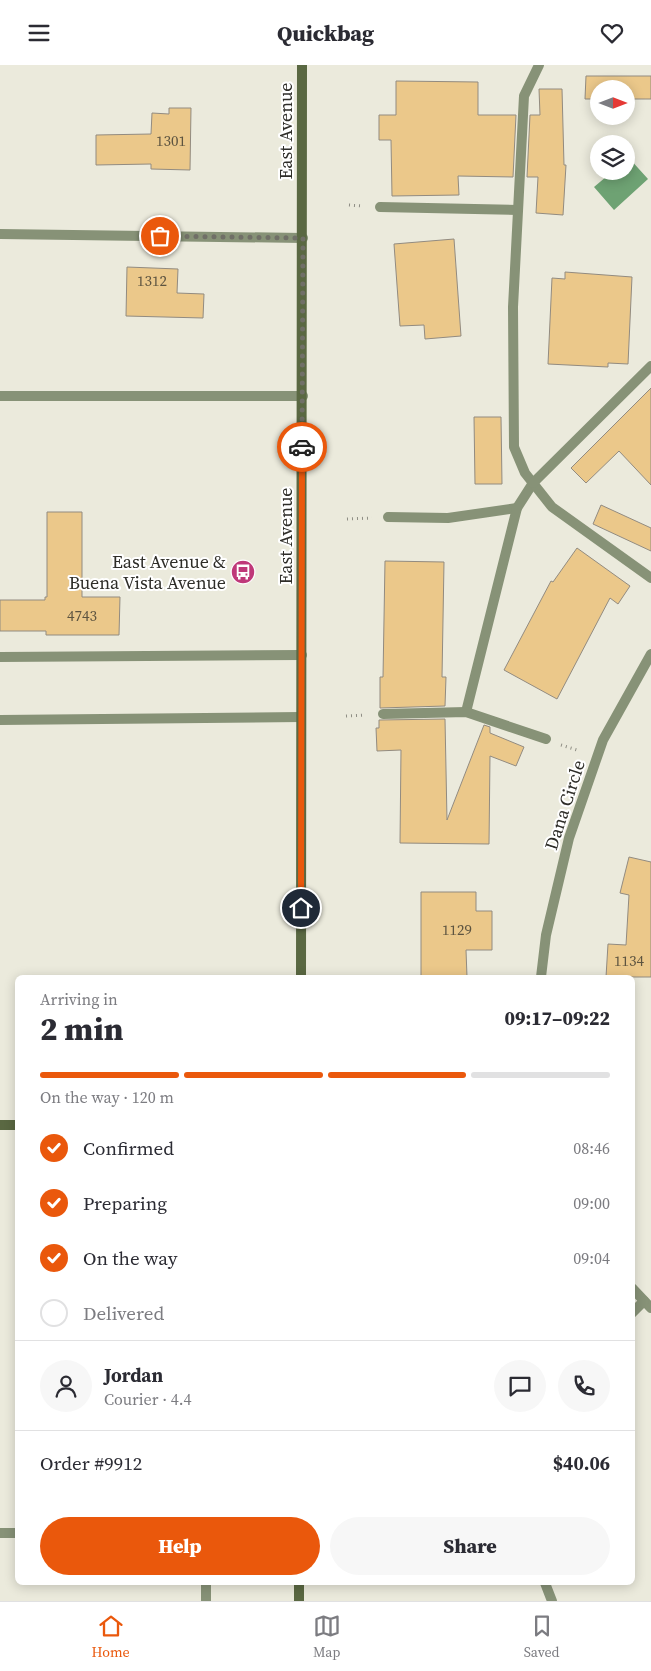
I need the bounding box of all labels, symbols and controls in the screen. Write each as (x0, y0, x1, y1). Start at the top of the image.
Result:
text: Quickbag (277, 18, 374, 48)
icon: menu (25, 19, 53, 47)
icon: heart (598, 19, 626, 47)
north arrow (590, 80, 635, 125)
map controls (590, 80, 635, 180)
street label: East Avenue (273, 83, 298, 179)
house number: 1301 (156, 130, 186, 151)
button: layers (590, 135, 635, 180)
pin (139, 215, 181, 257)
icon: bag (146, 222, 174, 250)
house number: 1312 (137, 270, 167, 291)
courier (277, 422, 327, 472)
icon: car (288, 433, 316, 461)
street label: East Avenue (273, 488, 298, 584)
place label: East Avenue & Buena Vista Avenue (69, 549, 226, 595)
bus stop icon: East Avenue & Buena Vista Avenue (230, 559, 256, 585)
house number: 4743 (67, 605, 97, 626)
street label: Dana Circle (538, 757, 591, 853)
pin (280, 887, 322, 929)
icon: home (287, 894, 315, 922)
house number: 1129 (442, 919, 472, 940)
house number: 1134 (614, 950, 644, 971)
text: Arriving in (40, 988, 118, 1010)
text: 09:17–09:22 (505, 1005, 610, 1031)
text: 2 min (40, 1007, 123, 1051)
text: On the way · 120 m (40, 1086, 174, 1108)
icon: check (40, 1134, 68, 1162)
text: Confirmed (83, 1135, 174, 1161)
text: 08:46 (573, 1137, 610, 1159)
icon: check (40, 1189, 68, 1217)
text: Preparing (83, 1190, 167, 1216)
text: 09:00 (573, 1192, 610, 1214)
icon: check (40, 1244, 68, 1272)
text: On the way (83, 1245, 178, 1271)
text: 09:04 (573, 1247, 610, 1269)
text: Delivered (83, 1300, 164, 1326)
button: person (40, 1360, 92, 1412)
button: chat (494, 1360, 546, 1412)
button: phone (558, 1360, 610, 1412)
text: Jordan (104, 1362, 163, 1388)
text: Courier · 4.4 (104, 1388, 192, 1410)
text: Order #9912 (40, 1450, 142, 1476)
text: $40.06 (553, 1450, 610, 1476)
button: Help (40, 1517, 320, 1575)
button: Share (330, 1517, 610, 1575)
tab: Home (91, 1612, 130, 1662)
tab: Map (313, 1612, 341, 1662)
tab: Saved (524, 1612, 560, 1662)

